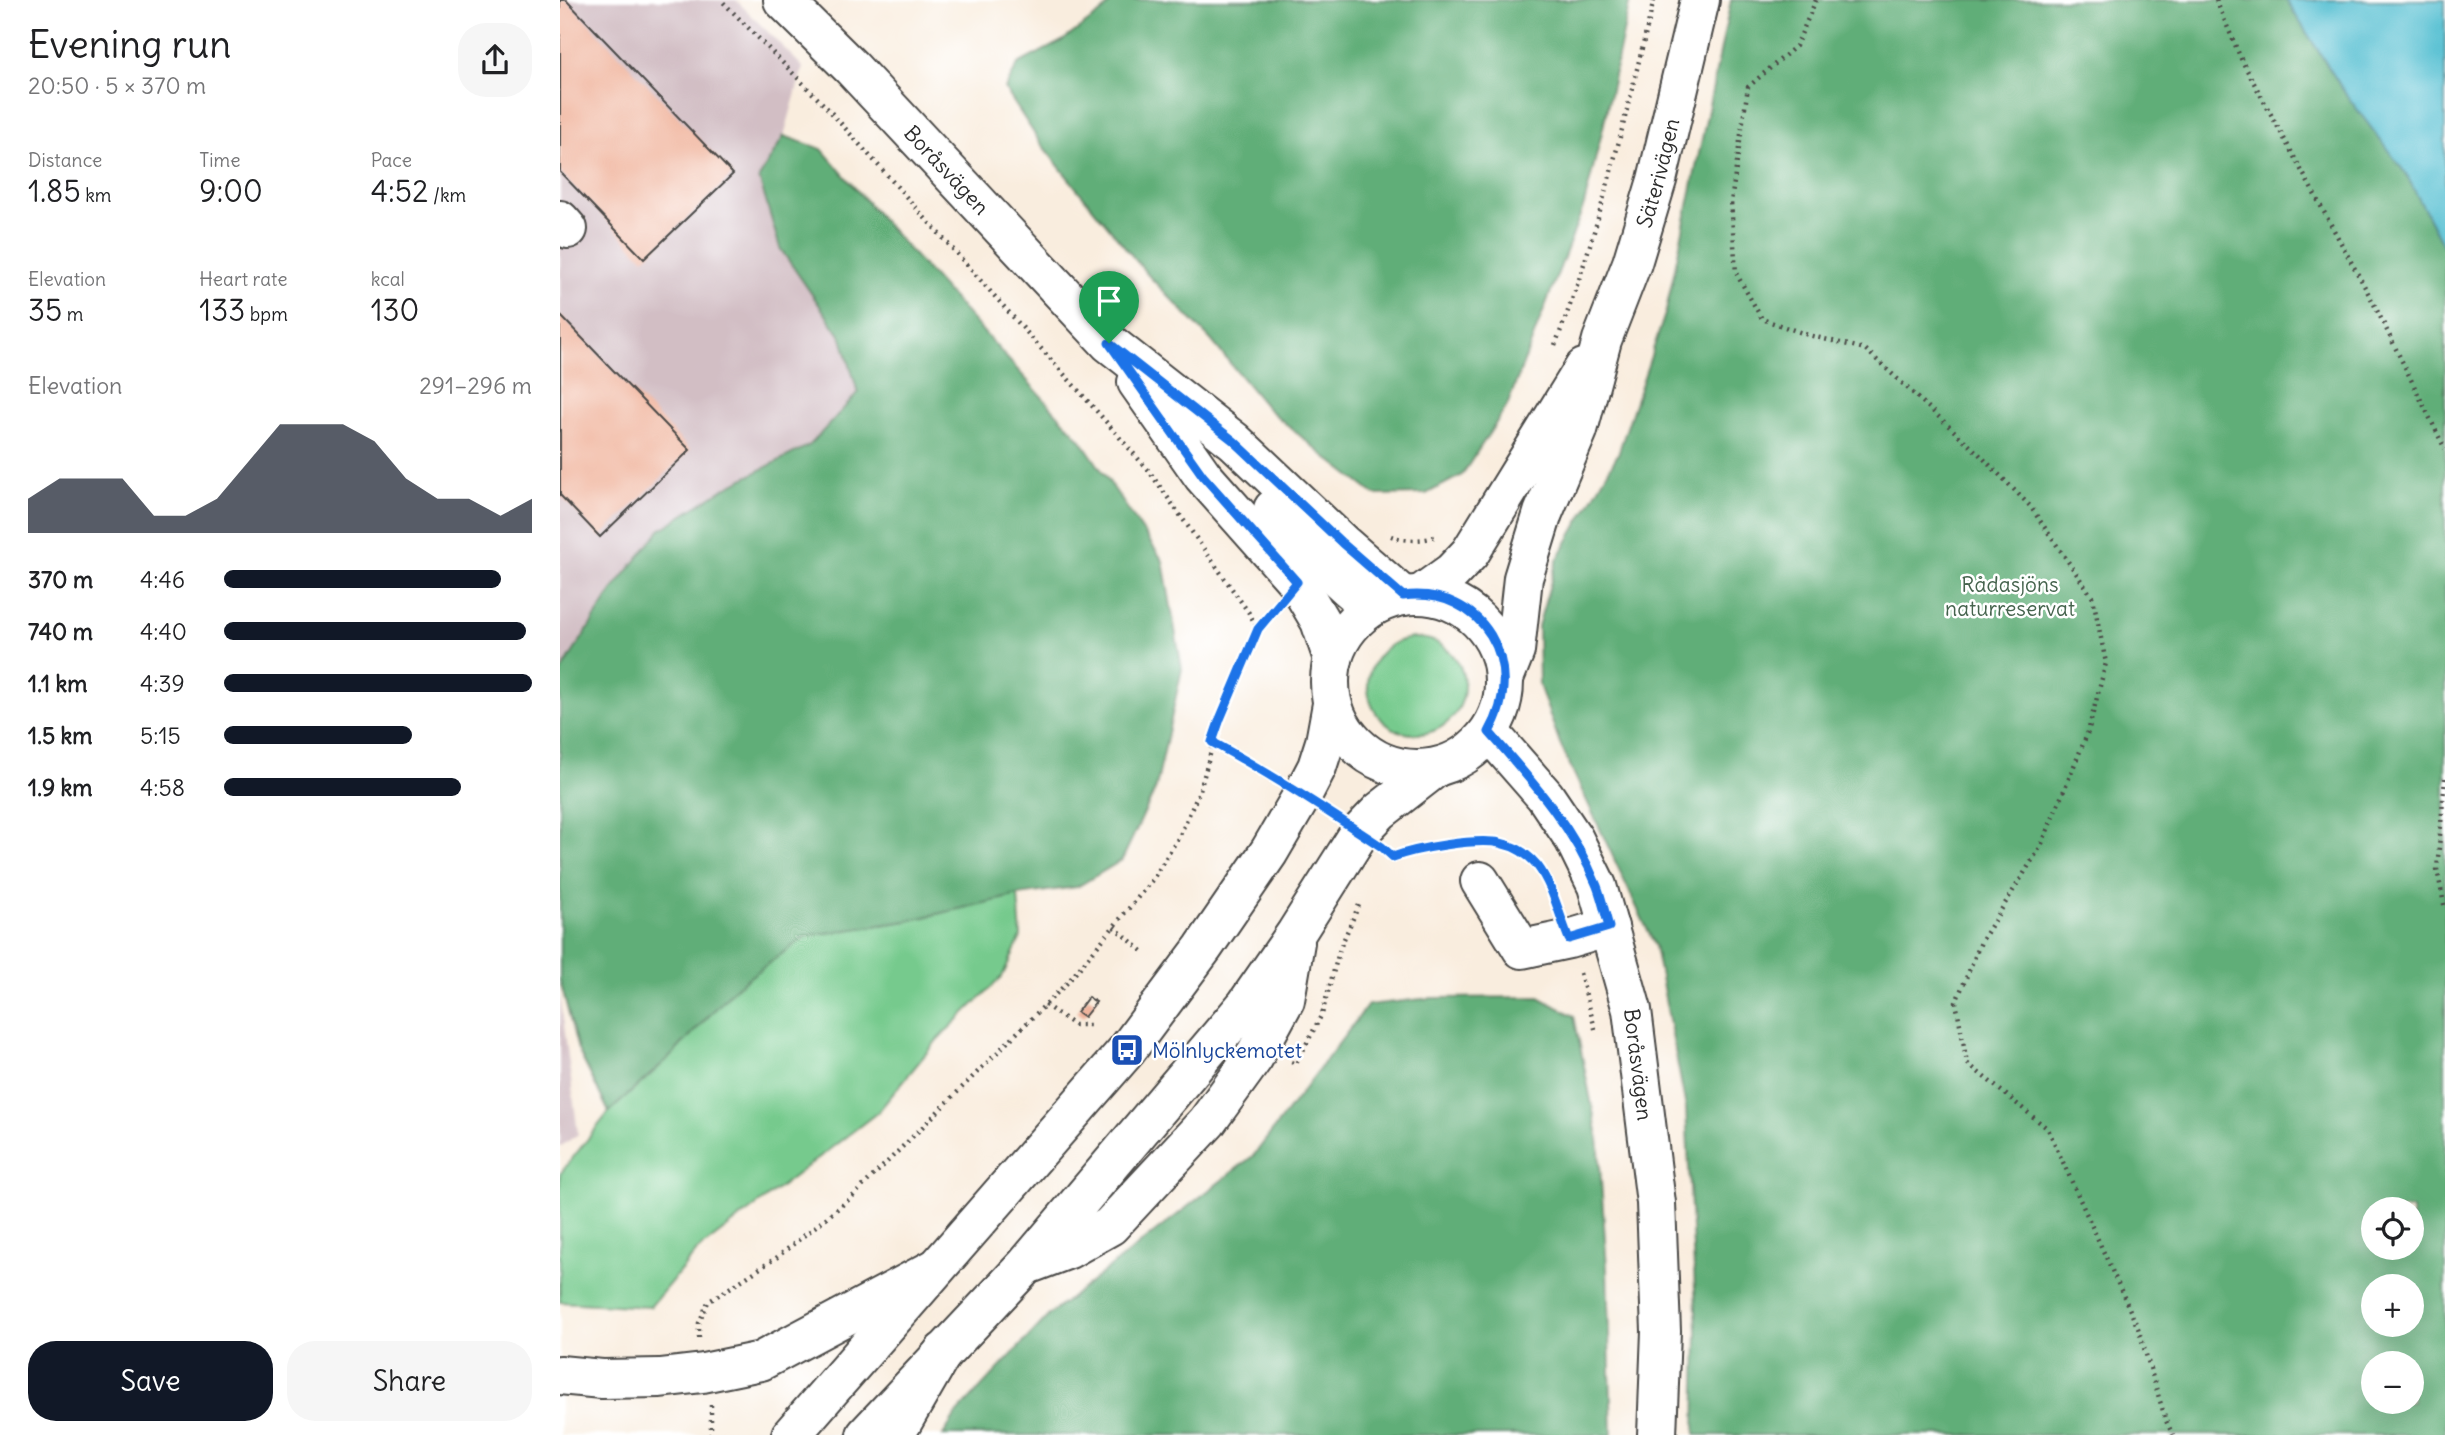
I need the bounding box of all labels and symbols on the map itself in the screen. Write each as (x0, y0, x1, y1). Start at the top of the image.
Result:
street label: Säterivägen (1630, 115, 1685, 231)
street label: Boråsvägen (899, 119, 995, 220)
pin (1079, 271, 1139, 343)
park label: Rådasjöns naturreservat (1945, 571, 2075, 622)
street label: Boråsvägen (1618, 1007, 1659, 1122)
bus stop icon: Mölnlyckemotet (1108, 1031, 1146, 1069)
place label: Mölnlyckemotet (1152, 1037, 1302, 1064)

